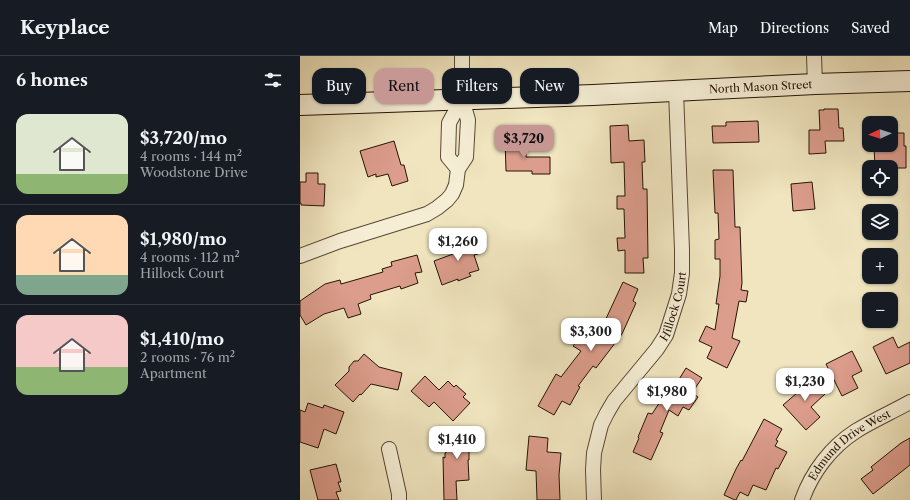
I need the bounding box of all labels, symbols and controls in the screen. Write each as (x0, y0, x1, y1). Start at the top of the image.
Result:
text: Keyplace (20, 16, 110, 39)
text: Map (708, 19, 738, 37)
text: Directions (760, 19, 829, 37)
text: Saved (851, 19, 890, 37)
chip: Buy (312, 68, 366, 104)
chip: Rent (374, 68, 434, 104)
chip: Filters (442, 68, 512, 104)
chip: New (520, 68, 579, 104)
icon: filters (262, 69, 284, 91)
text: 6 homes (16, 70, 88, 90)
street label: North Mason Street (709, 77, 813, 96)
north arrow (862, 116, 898, 152)
map controls (862, 116, 898, 328)
pin: $3,720 (491, 125, 557, 159)
text: $3,720/mo (140, 128, 227, 148)
icon: home (48, 130, 96, 178)
text: $3,720 (504, 130, 544, 146)
text: 4 rooms · 144 m² (140, 148, 242, 164)
button: locate (862, 160, 898, 196)
text: Woodstone Drive (140, 164, 248, 180)
button: layers (862, 204, 898, 240)
pin: $1,260 (425, 228, 491, 262)
text: $1,980/mo (140, 229, 227, 249)
icon: home (48, 231, 96, 279)
text: $1,260 (438, 233, 478, 249)
button: + (862, 248, 898, 284)
text: 4 rooms · 112 m² (140, 249, 240, 265)
text: Hillock Court (140, 265, 224, 281)
street label: Hillock Court (657, 271, 689, 344)
button: − (862, 292, 898, 328)
pin: $3,300 (558, 318, 624, 352)
text: $3,300 (570, 323, 612, 339)
text: $1,410/mo (140, 329, 224, 349)
icon: home (48, 331, 96, 379)
text: 2 rooms · 76 m² (140, 349, 235, 365)
text: Apartment (140, 365, 207, 381)
pin: $1,230 (772, 368, 838, 402)
text: $1,230 (785, 373, 825, 389)
pin: $1,980 (634, 378, 700, 412)
text: $1,980 (647, 383, 687, 399)
street label: Edmund Drive West (805, 406, 893, 483)
pin: $1,410 (424, 426, 490, 460)
text: $1,410 (438, 431, 476, 447)

